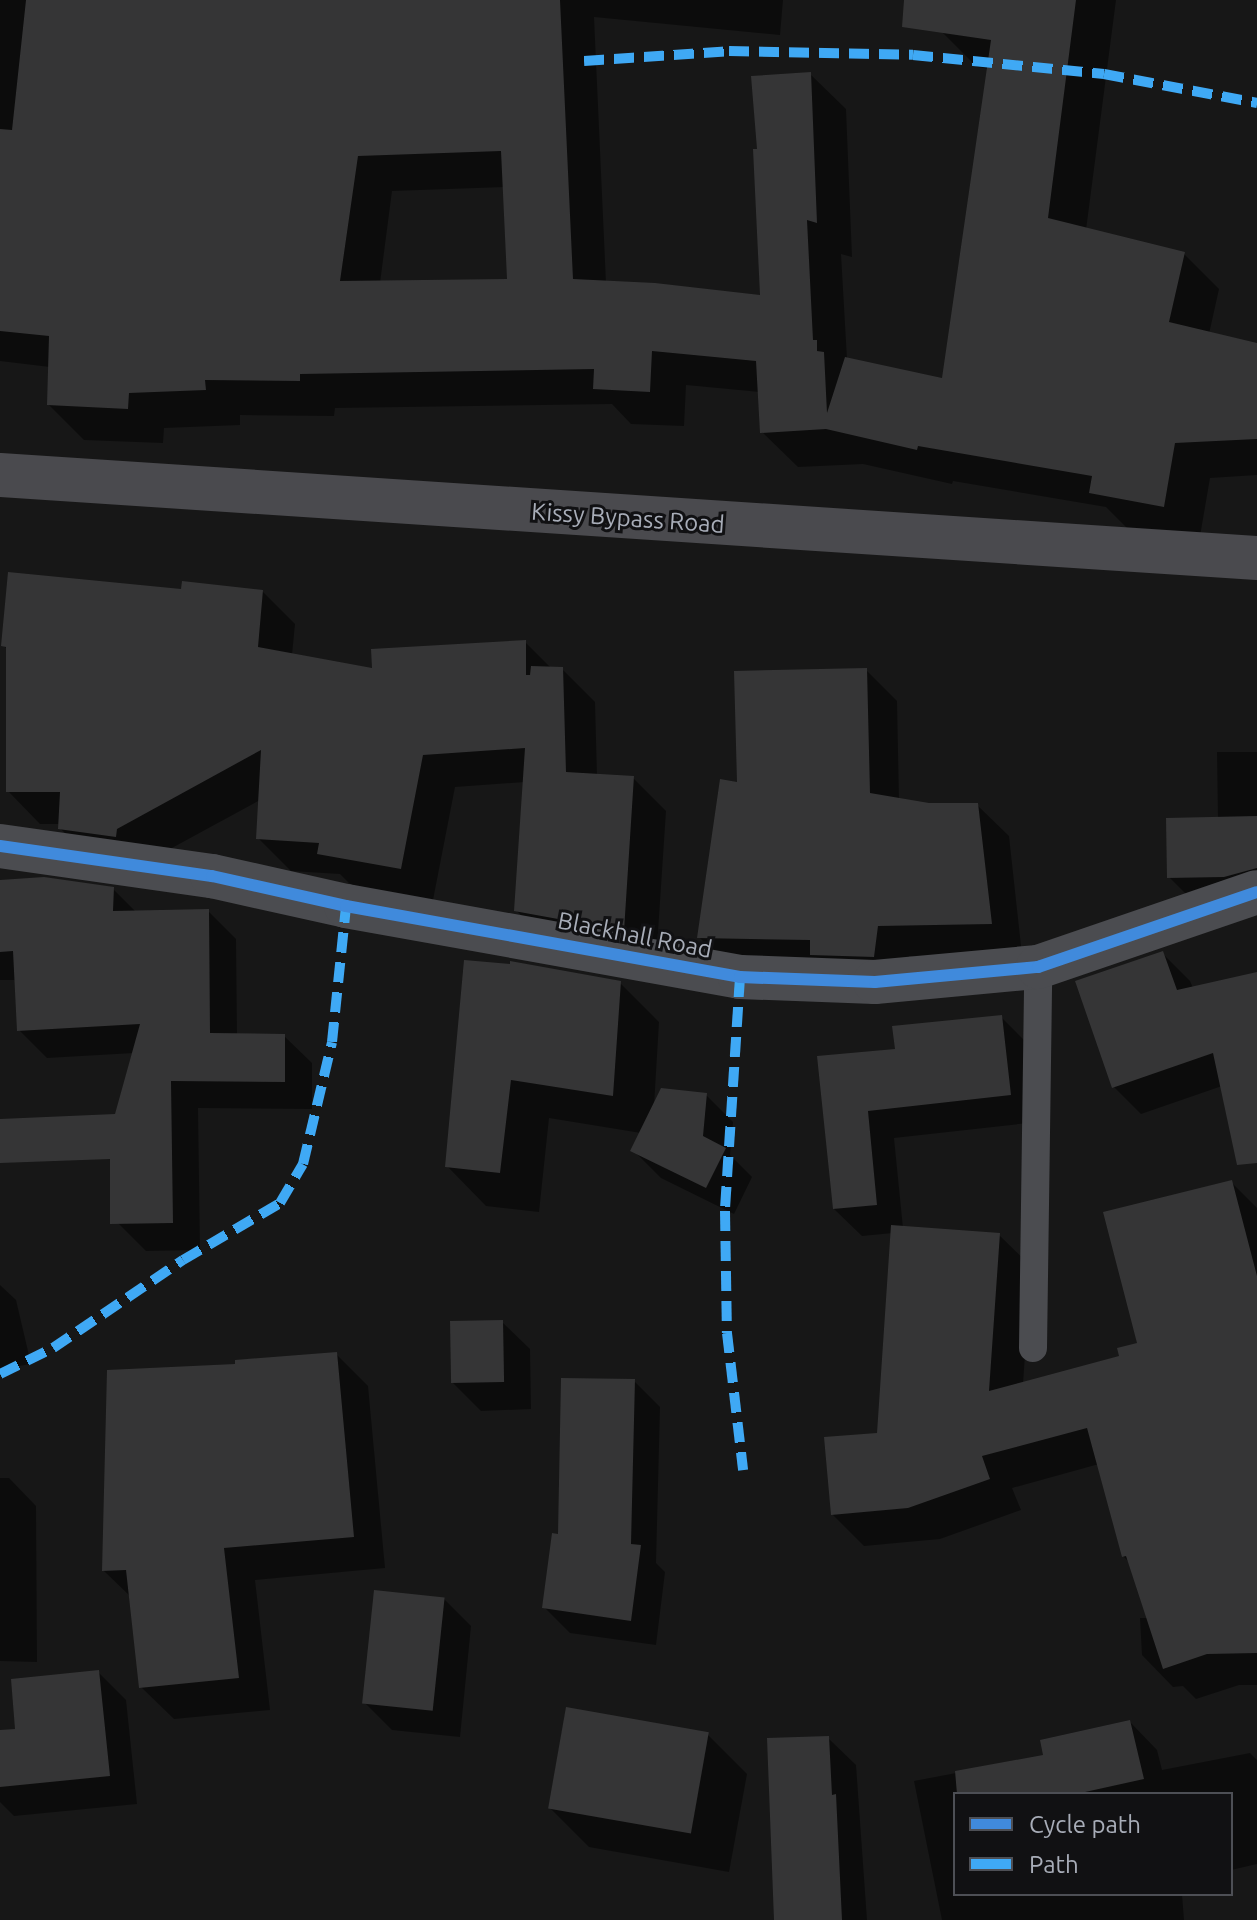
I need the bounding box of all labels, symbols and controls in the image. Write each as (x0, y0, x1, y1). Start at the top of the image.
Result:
street label: Kissy Bypass Road (530, 497, 726, 539)
street label: Blackhall Road (555, 906, 715, 964)
legend (953, 1792, 1233, 1896)
text: Cycle path (1029, 1811, 1141, 1838)
text: Path (1029, 1851, 1079, 1878)

